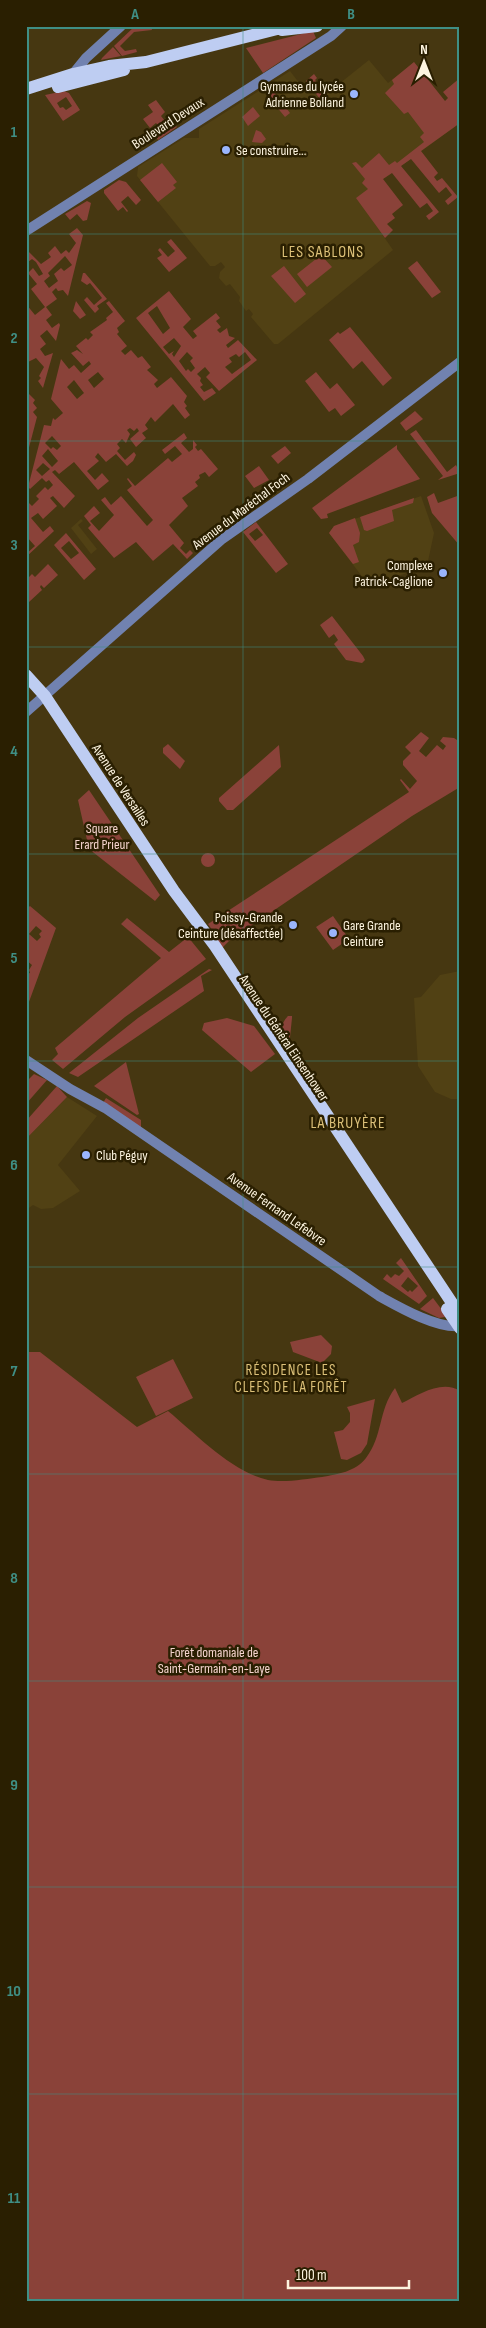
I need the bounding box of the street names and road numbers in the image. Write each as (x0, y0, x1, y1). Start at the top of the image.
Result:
street label: Boulevard Devaux (129, 93, 208, 153)
street label: Avenue du Maréchal Foch (188, 469, 293, 554)
street label: Avenue de Versailles (88, 740, 154, 829)
street label: Avenue du Général Einsenhower (235, 971, 333, 1104)
street label: Avenue Fernand Lefebvre (223, 1168, 330, 1250)

